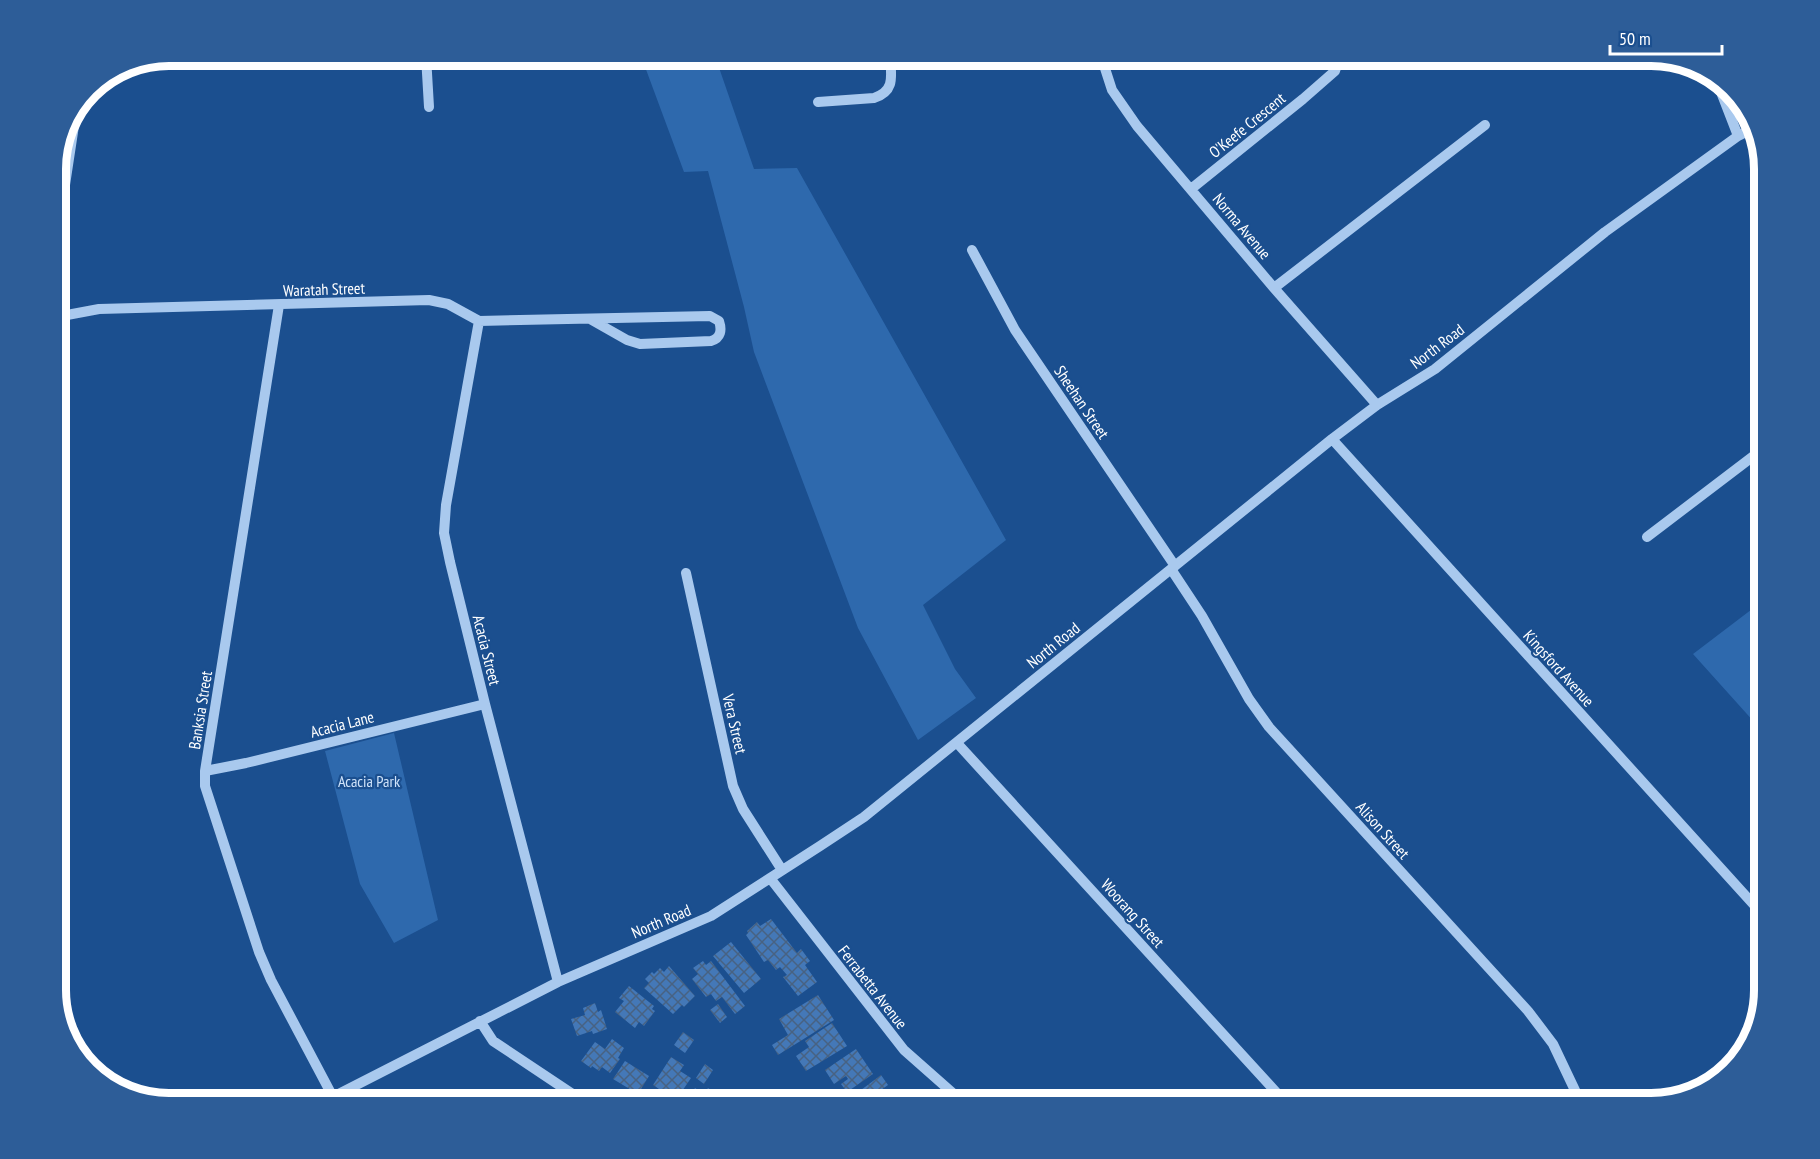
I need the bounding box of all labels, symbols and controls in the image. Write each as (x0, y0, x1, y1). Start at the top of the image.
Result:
scale bar (1610, 18, 1722, 56)
text: 50 m (1619, 27, 1651, 50)
street label: O'Keefe Crescent (1205, 88, 1290, 162)
street label: Norma Avenue (1209, 189, 1275, 263)
street label: Waratah Street (283, 278, 366, 300)
street label: North Road (1406, 319, 1468, 373)
street label: Sheehan Street (1050, 362, 1114, 443)
street label: Acacia Street (469, 613, 506, 688)
street label: North Road (1022, 618, 1084, 672)
street label: Kingsford Avenue (1519, 626, 1599, 710)
street label: Banksia Street (184, 669, 216, 751)
street label: Vera Street (718, 691, 752, 756)
street label: Acacia Lane (308, 706, 376, 742)
park label: Acacia Park (338, 771, 401, 791)
street label: Alison Street (1352, 797, 1414, 863)
street label: Woorang Street (1097, 875, 1169, 952)
street label: North Road (628, 900, 694, 942)
street label: Ferrabetta Avenue (834, 941, 912, 1033)

